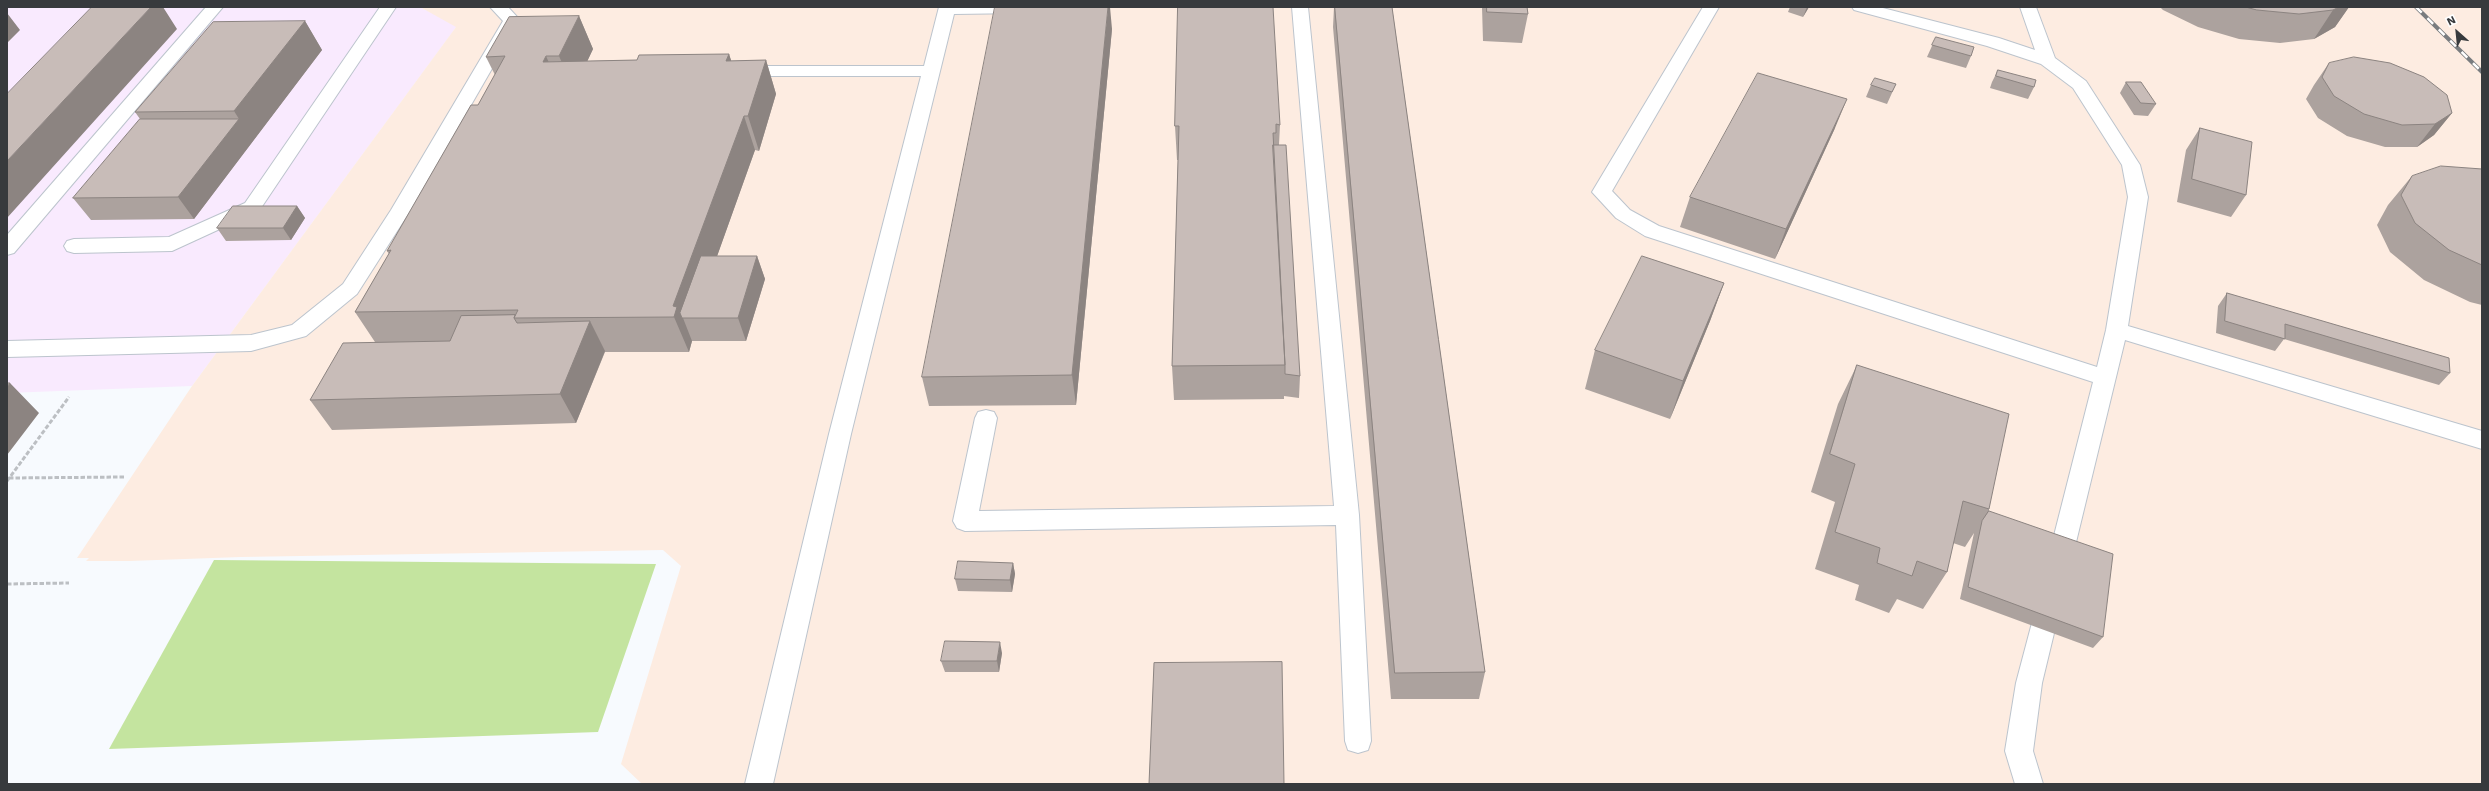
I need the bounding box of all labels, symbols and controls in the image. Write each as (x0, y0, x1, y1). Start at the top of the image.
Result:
north arrow (2437, 12, 2477, 52)
text: N (2445, 13, 2458, 29)

